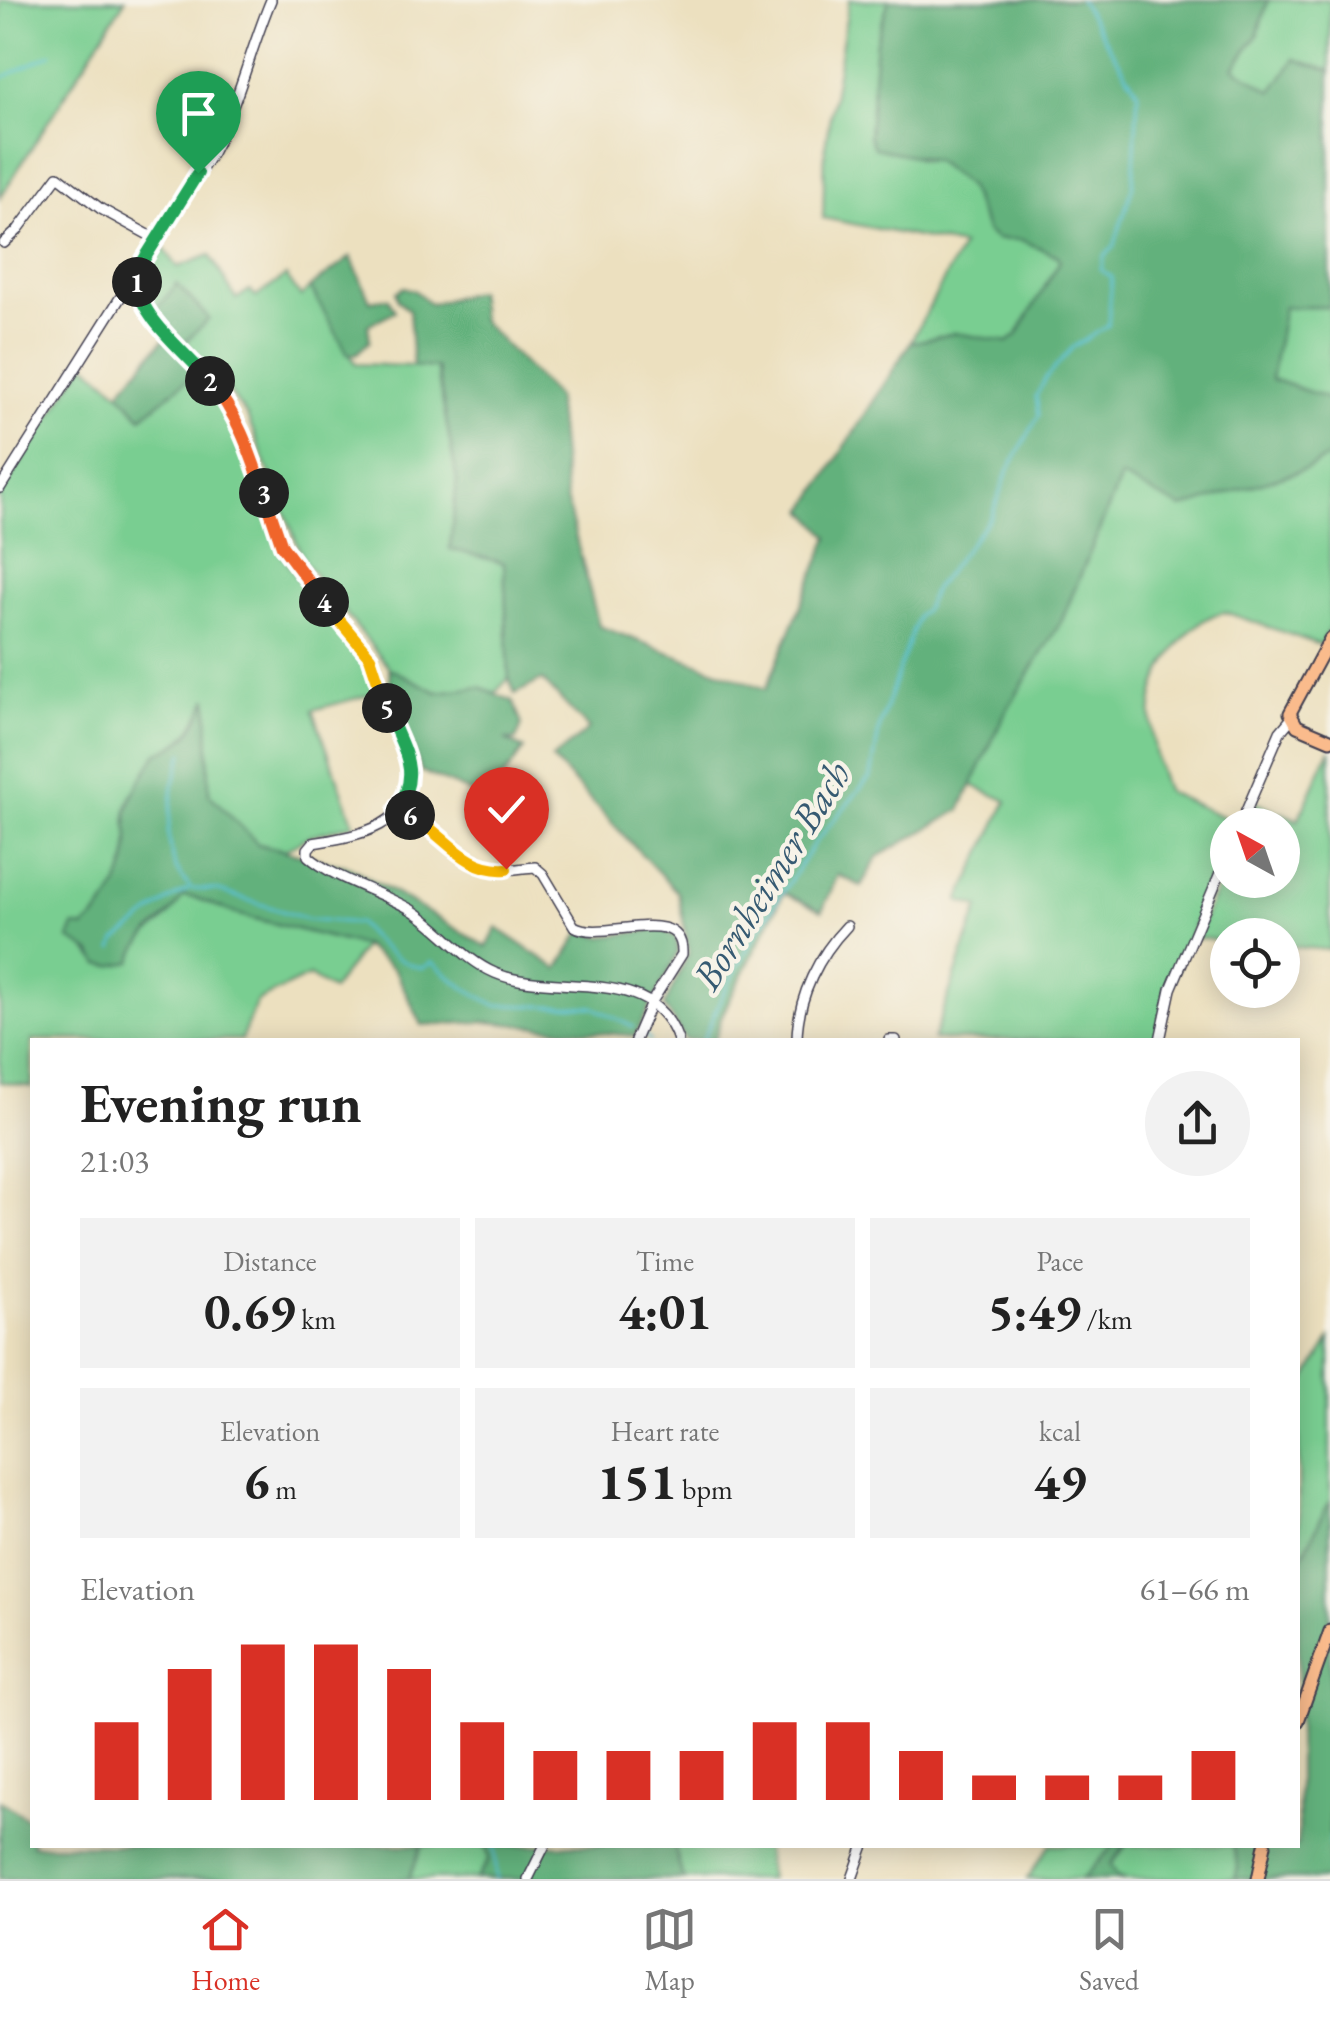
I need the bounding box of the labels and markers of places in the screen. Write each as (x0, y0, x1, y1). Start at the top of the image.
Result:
pin (156, 71, 241, 174)
pin: 1 (112, 257, 162, 307)
pin: 2 (185, 356, 235, 406)
pin: 3 (239, 468, 289, 518)
pin: 4 (299, 577, 349, 627)
pin: 5 (362, 683, 412, 733)
pin (464, 767, 549, 870)
pin: 6 (385, 790, 435, 840)

